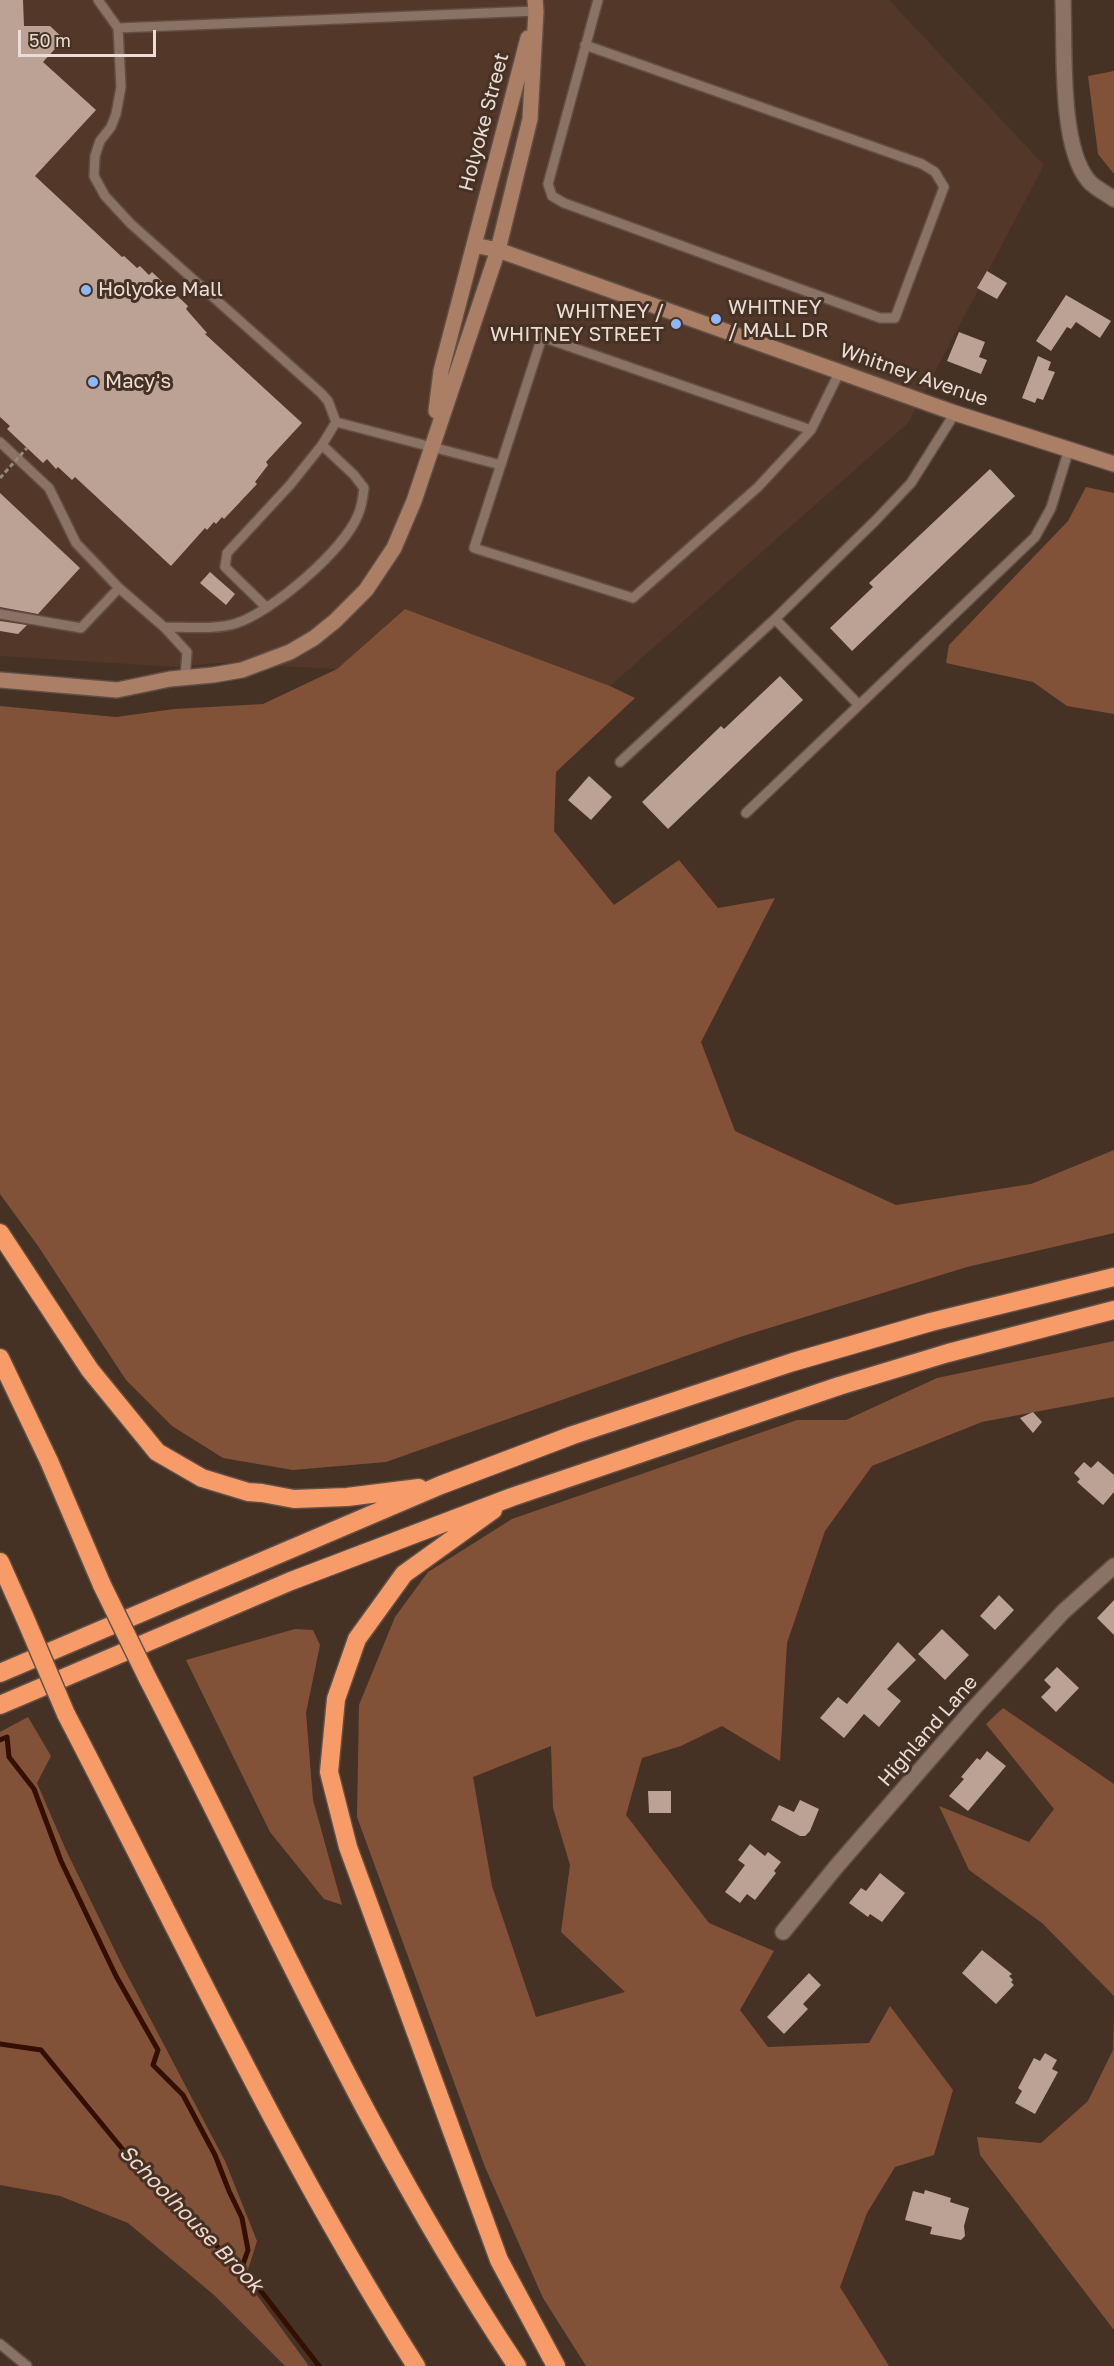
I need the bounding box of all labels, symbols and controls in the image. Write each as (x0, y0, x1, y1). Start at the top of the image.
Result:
scale bar (21, 18, 159, 56)
text: 50 m (29, 29, 71, 51)
street label: Holyoke Street (454, 50, 514, 194)
place label: Holyoke Mall (98, 278, 223, 302)
marker: Holyoke Mall (79, 283, 93, 297)
place label: WHITNEY / MALL DR (728, 296, 829, 343)
place label: WHITNEY / WHITNEY STREET (490, 300, 664, 347)
marker: WHITNEY / MALL DR (709, 312, 723, 326)
marker: WHITNEY / WHITNEY STREET (669, 317, 683, 331)
street label: Whitney Avenue (837, 338, 991, 412)
place label: Macy's (105, 370, 171, 394)
marker: Macy's (86, 375, 100, 389)
street label: Highland Lane (873, 1671, 983, 1791)
water label: Schoolhouse Brook (114, 2140, 268, 2298)

